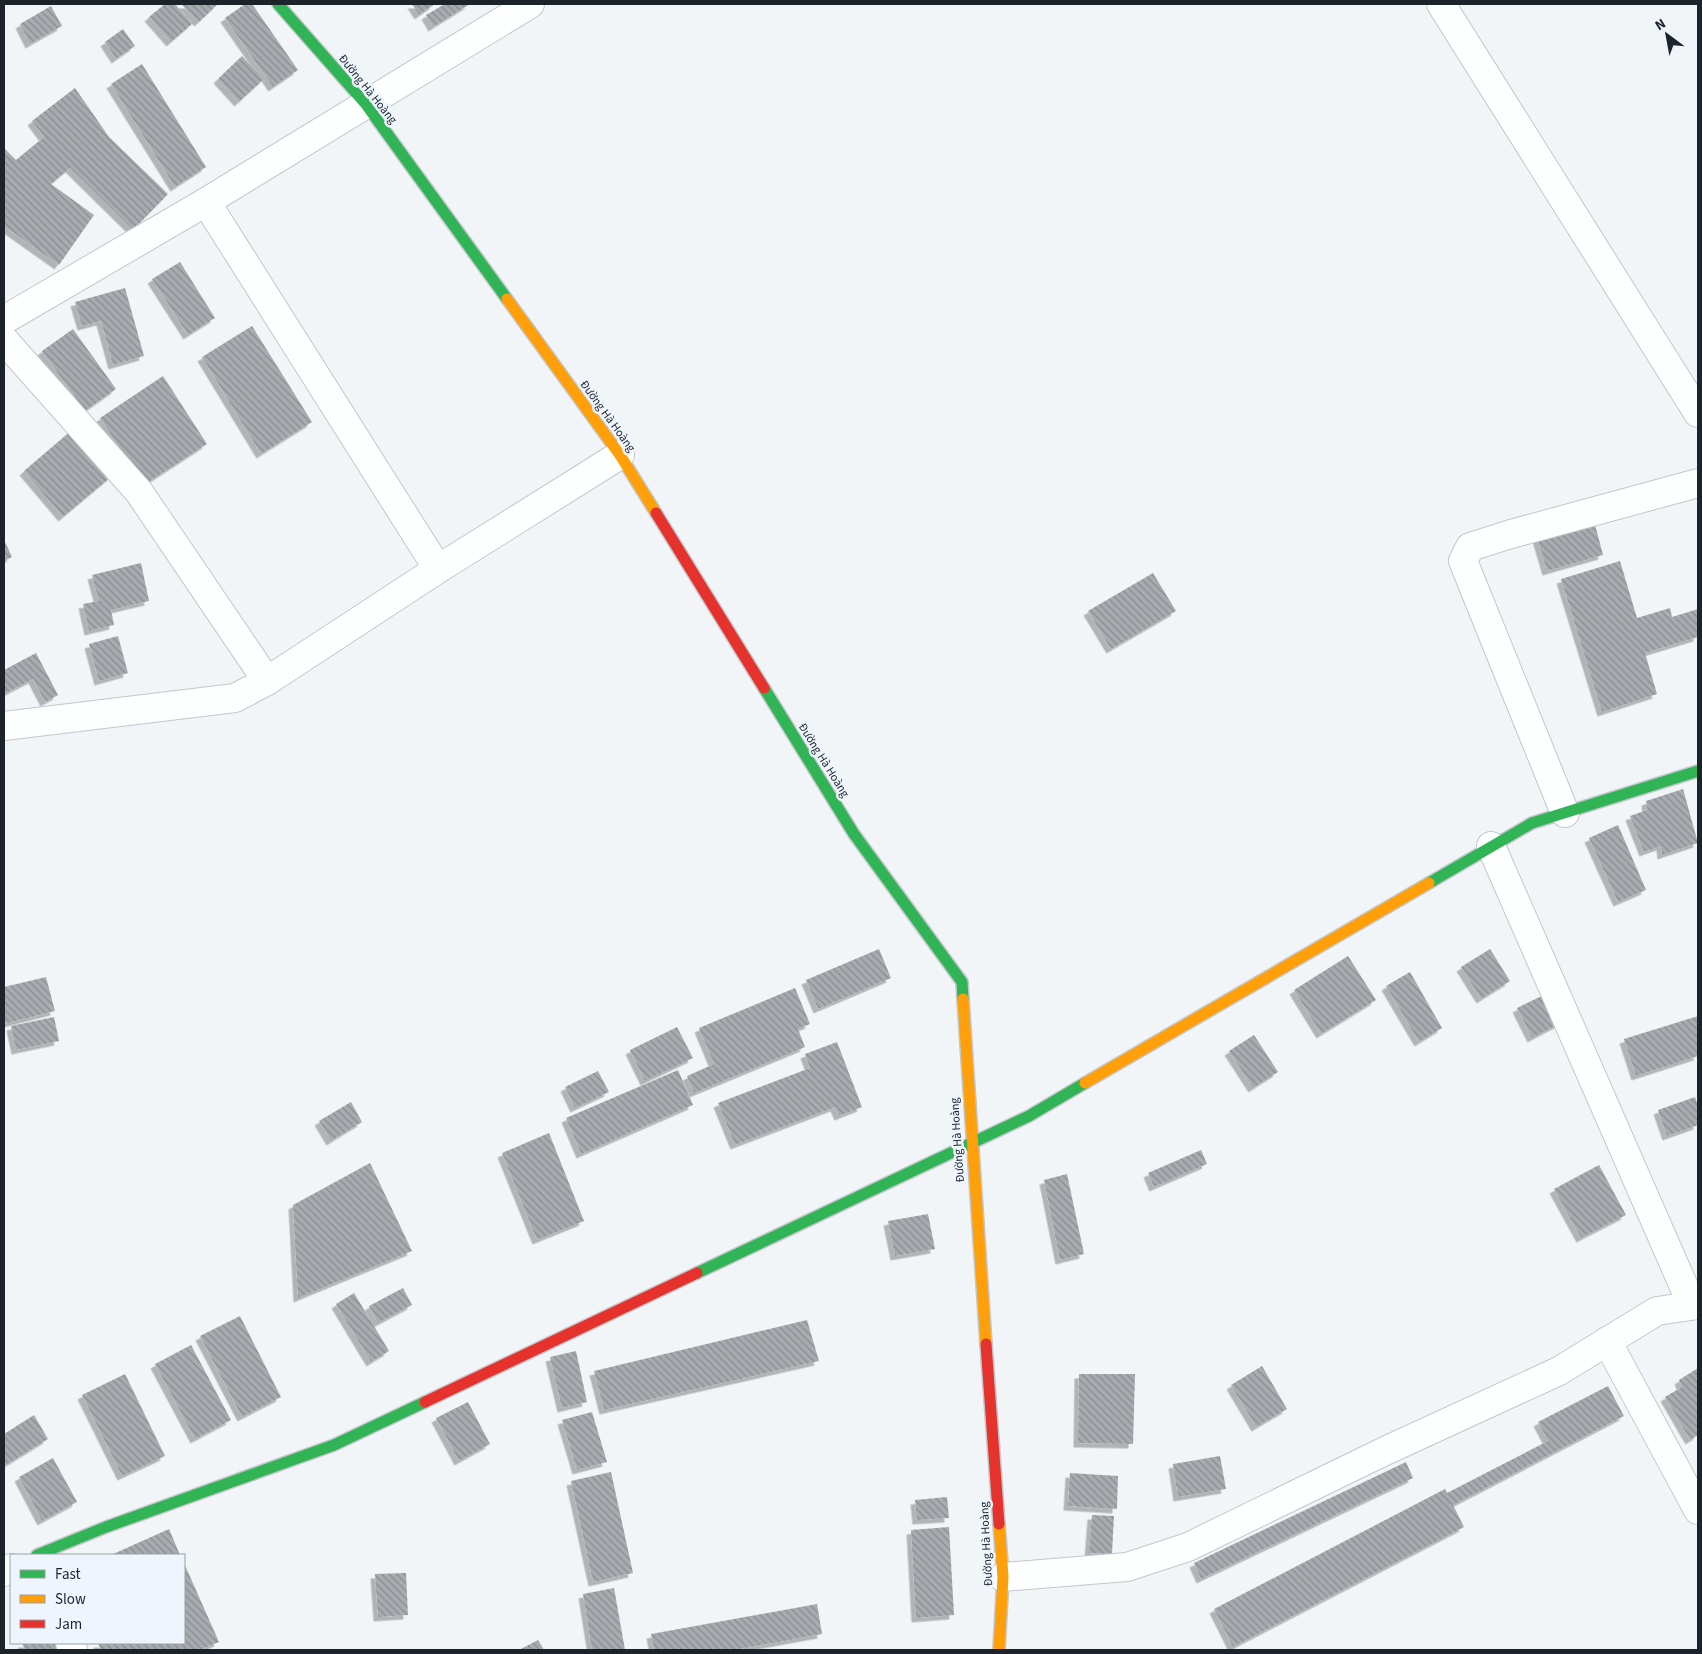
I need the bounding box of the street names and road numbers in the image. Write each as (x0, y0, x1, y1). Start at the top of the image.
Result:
street label: Đường Hà Hoàng (334, 51, 401, 128)
street label: Đường Hà Hoàng (576, 377, 639, 456)
street label: Đường Hà Hoàng (794, 720, 853, 801)
street label: Đường Hà Hoàng (946, 1097, 969, 1183)
street label: Đường Hà Hoàng (976, 1501, 997, 1587)

